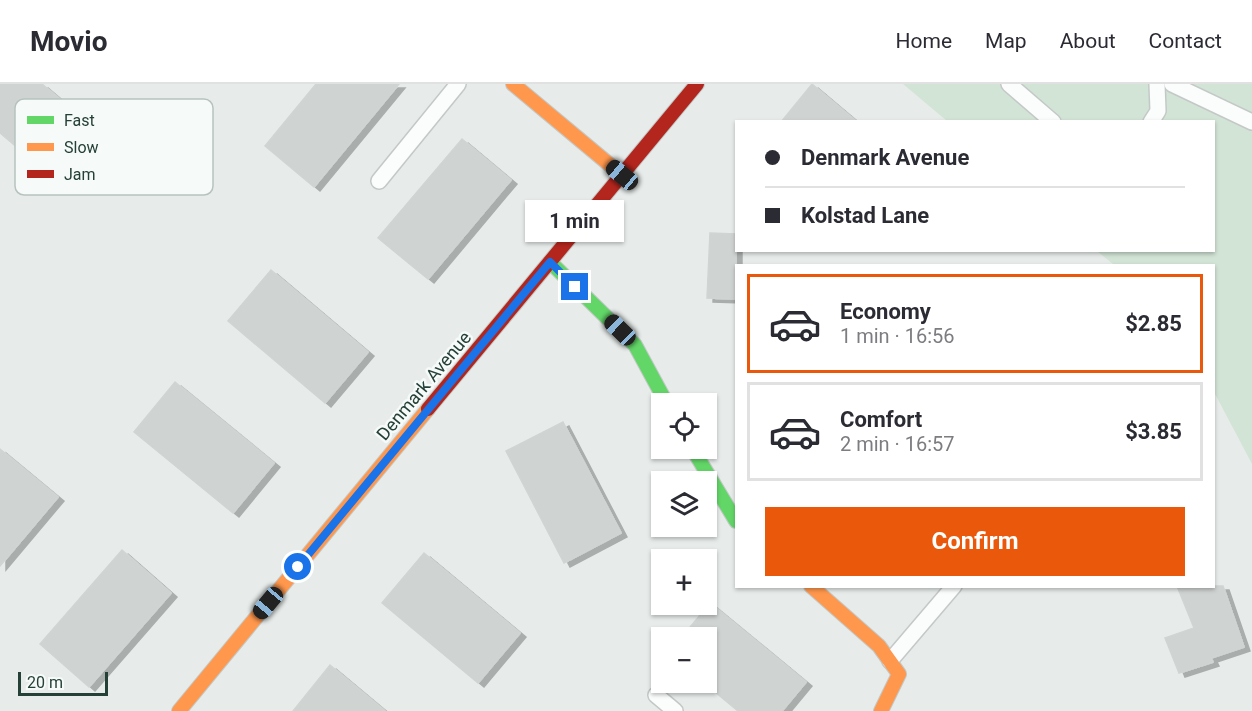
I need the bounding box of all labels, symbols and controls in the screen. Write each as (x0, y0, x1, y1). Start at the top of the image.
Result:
text: Movio (30, 25, 108, 58)
text: Home (896, 29, 952, 53)
text: Map (985, 29, 1027, 53)
text: About (1060, 29, 1116, 53)
text: Contact (1149, 29, 1222, 53)
legend (15, 99, 213, 195)
text: Fast (64, 111, 95, 130)
text: Slow (64, 138, 99, 157)
text: Denmark Avenue (801, 145, 969, 170)
car (602, 157, 642, 193)
text: Jam (64, 165, 96, 184)
callout: 1 min (526, 200, 624, 242)
text: Kolstad Lane (801, 203, 929, 228)
text: 1 min (549, 209, 600, 233)
route end (561, 273, 588, 300)
icon: car (768, 297, 822, 351)
text: Economy (840, 299, 931, 324)
car (601, 311, 639, 349)
text: $2.85 (1125, 311, 1182, 336)
text: 1 min · 16:56 (840, 324, 955, 348)
street label: Denmark Avenue (372, 327, 475, 444)
map controls (651, 393, 717, 693)
button: locate (651, 393, 717, 459)
icon: car (768, 405, 822, 459)
text: Comfort (840, 407, 922, 432)
text: $3.85 (1125, 419, 1182, 444)
text: 2 min · 16:57 (840, 432, 955, 456)
button: layers (651, 471, 717, 537)
button: Confirm (765, 507, 1185, 576)
button: + (651, 549, 717, 615)
route start (284, 553, 311, 580)
car (250, 583, 286, 623)
button: − (651, 627, 717, 693)
scale bar (18, 669, 108, 696)
text: 20 m (27, 673, 63, 692)

